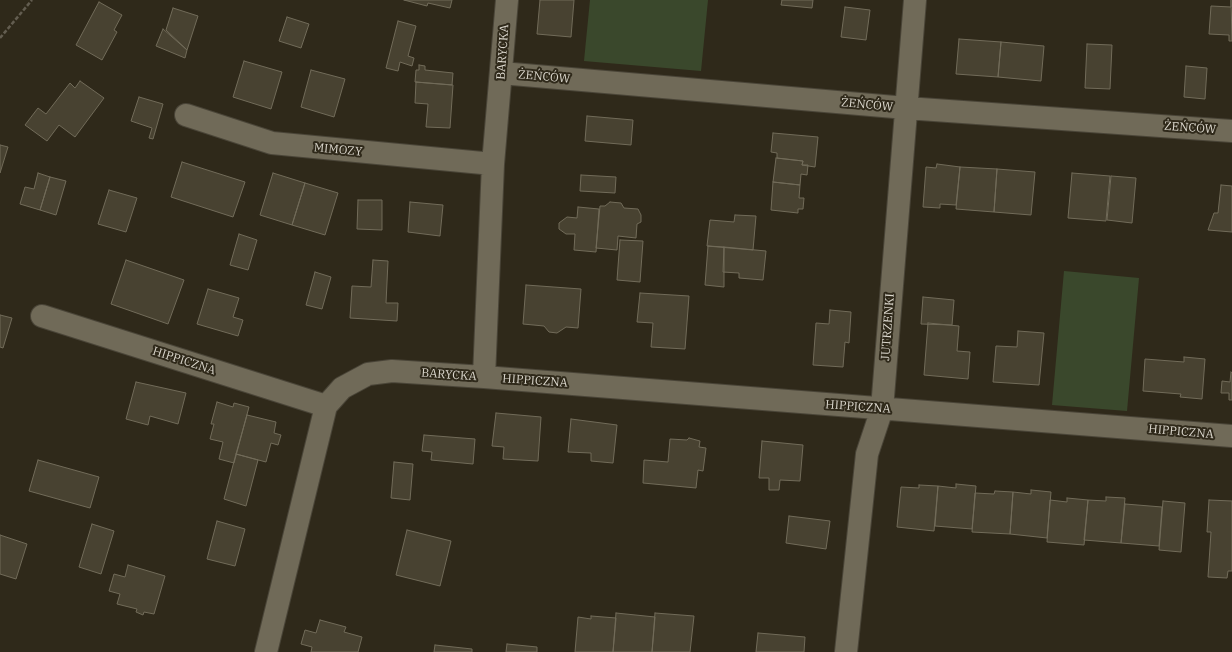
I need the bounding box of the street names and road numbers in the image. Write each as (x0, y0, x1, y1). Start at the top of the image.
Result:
street label: BARYCKA (494, 24, 512, 80)
street label: ŻEŃCÓW (517, 68, 571, 86)
street label: ŻEŃCÓW (840, 96, 894, 114)
street label: ŻEŃCÓW (1163, 119, 1217, 137)
street label: MIMOZY (313, 141, 363, 159)
street label: JUTRZENKI (878, 293, 898, 361)
street label: HIPPICZNA (151, 344, 217, 378)
street label: BARYCKA (421, 366, 477, 384)
street label: HIPPICZNA (502, 372, 568, 390)
street label: HIPPICZNA (825, 398, 891, 416)
street label: HIPPICZNA (1148, 422, 1214, 442)

